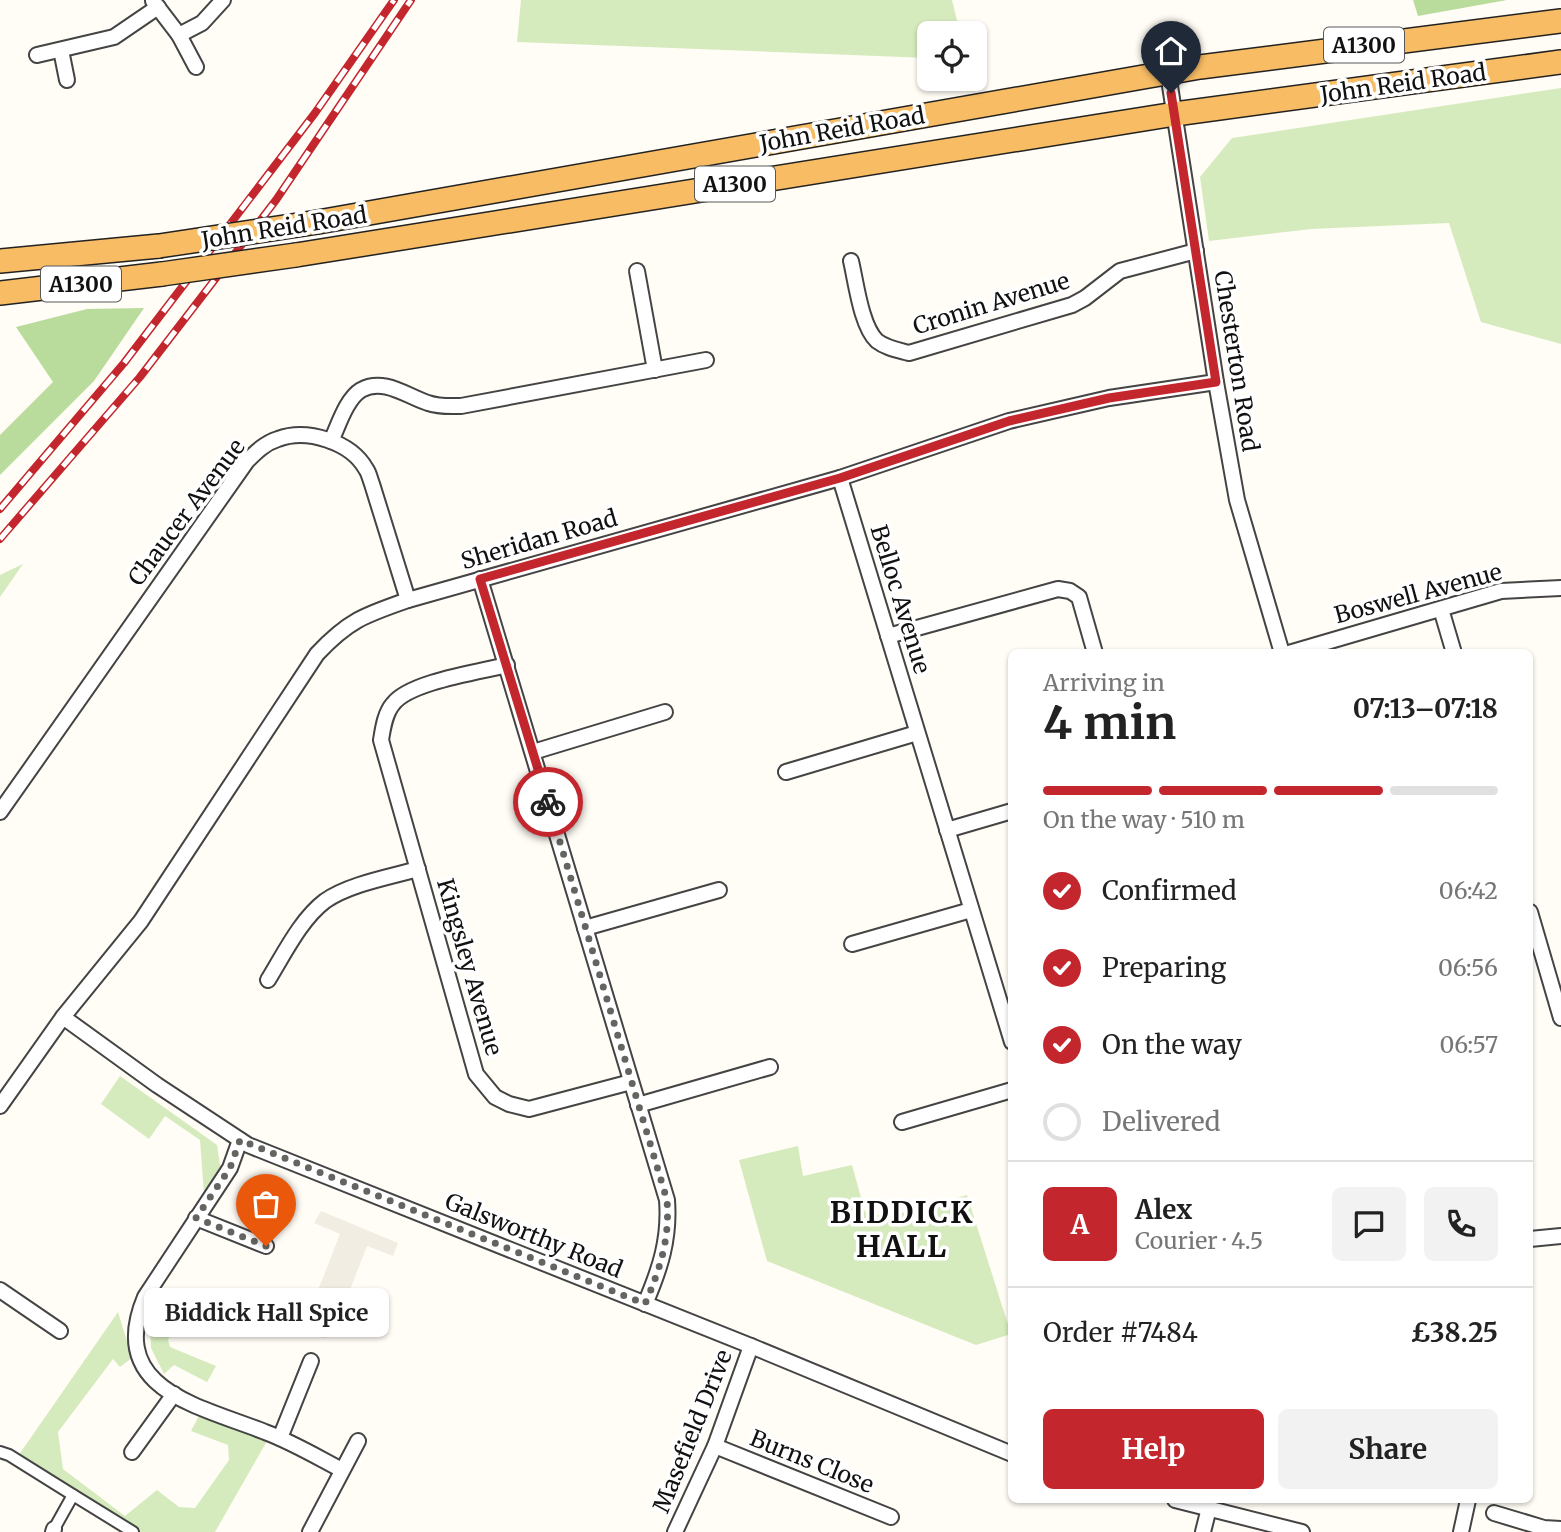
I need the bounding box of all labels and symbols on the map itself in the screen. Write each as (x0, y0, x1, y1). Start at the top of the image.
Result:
pin (1141, 21, 1201, 93)
road number: A1300 (1324, 28, 1404, 62)
street label: John Reid Road (1317, 57, 1488, 109)
street label: John Reid Road (756, 100, 927, 158)
road number: A1300 (695, 166, 775, 202)
street label: John Reid Road (198, 200, 369, 255)
street label: Cronin Avenue (909, 265, 1073, 341)
road number: A1300 (41, 266, 121, 302)
street label: Chesterton Road (1208, 268, 1266, 454)
street label: Chaucer Avenue (121, 433, 251, 591)
street label: Sheridan Road (457, 503, 621, 575)
street label: Belloc Avenue (865, 521, 937, 677)
street label: Boswell Avenue (1331, 557, 1505, 629)
courier (513, 767, 583, 837)
street label: Kingsley Avenue (431, 875, 509, 1059)
pin (236, 1174, 296, 1246)
street label: Galsworthy Road (441, 1186, 627, 1284)
district label: BIDDICK HALL (830, 1193, 974, 1265)
callout: Biddick Hall Spice (144, 1288, 388, 1337)
street label: Masefield Drive (646, 1345, 738, 1517)
street label: Burns Close (746, 1423, 878, 1499)

